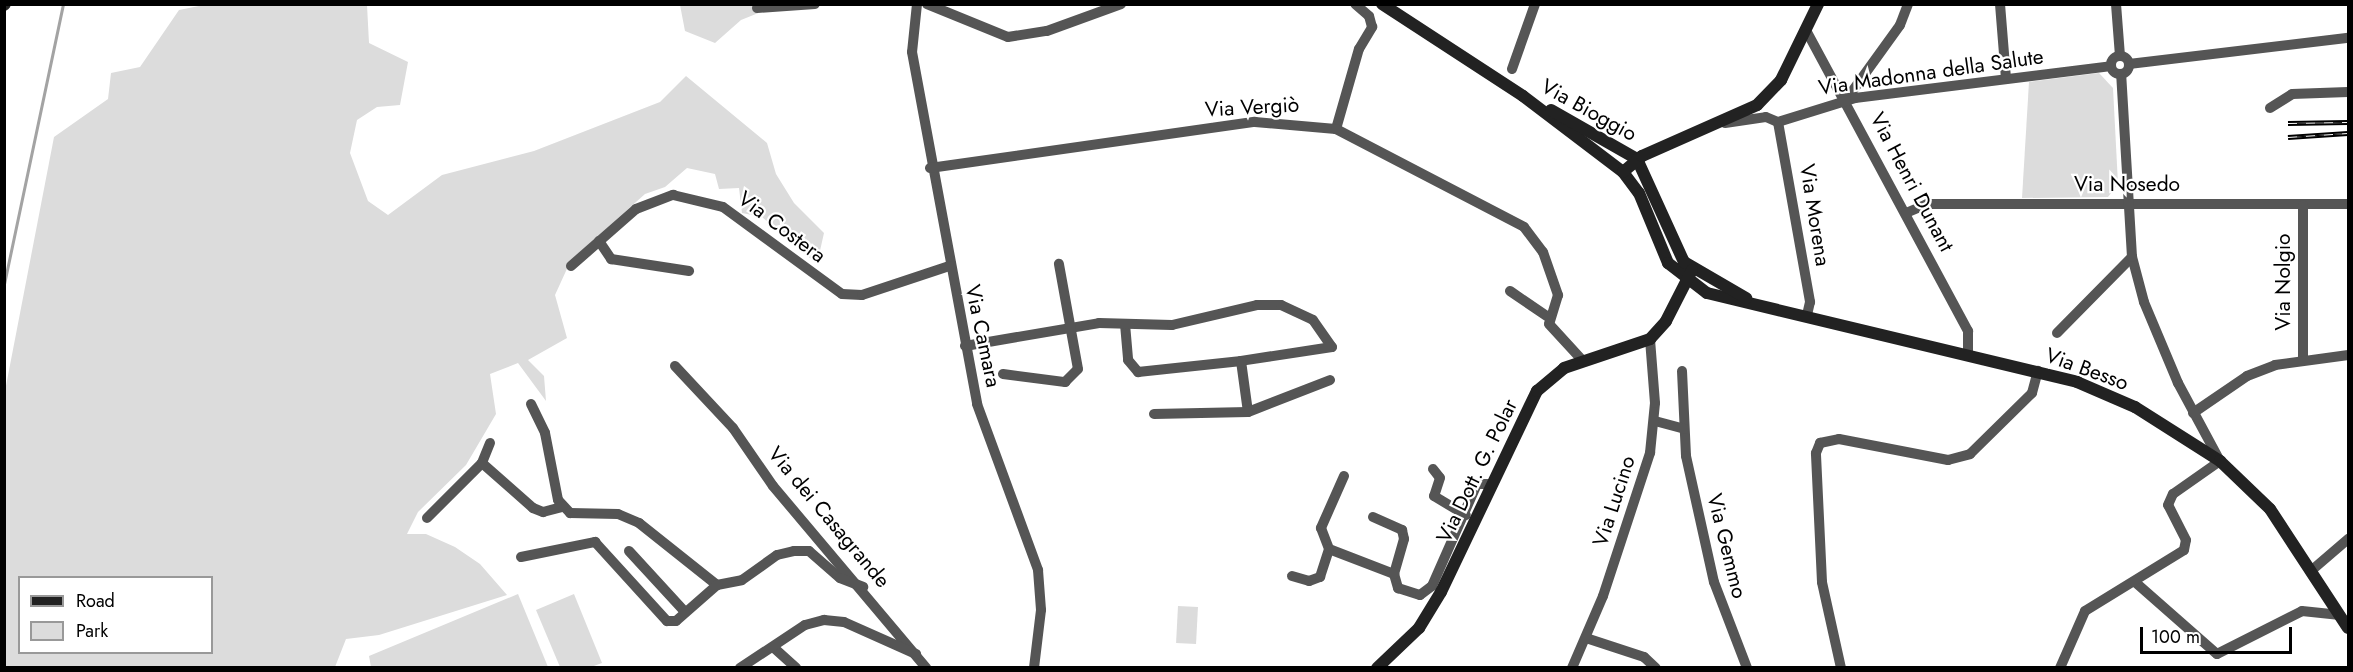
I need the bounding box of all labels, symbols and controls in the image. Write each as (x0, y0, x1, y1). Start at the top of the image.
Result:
street label: Via Madonna della Salute (1817, 44, 2045, 100)
street label: Via Bioggio (1537, 73, 1641, 147)
street label: Via Vergiò (1204, 92, 1300, 122)
street label: Via Henri Dunant (1865, 108, 1959, 256)
street label: Via Morena (1794, 162, 1836, 268)
street label: Via Nosedo (2074, 171, 2180, 197)
street label: Via Costera (733, 186, 831, 268)
street label: Via Nolgio (2270, 233, 2296, 331)
street label: Via Camara (960, 283, 1006, 389)
street label: Via Besso (2042, 342, 2132, 396)
street label: Via Dott. G. Polar (1431, 395, 1523, 547)
street label: Via dei Casagrande (763, 441, 895, 593)
street label: Via Lucino (1588, 453, 1640, 549)
street label: Via Gemmo (1702, 491, 1752, 601)
legend (18, 576, 213, 654)
text: Road (76, 588, 115, 614)
scale bar (2143, 615, 2294, 653)
text: Park (76, 618, 108, 644)
text: 100 m (2151, 624, 2200, 650)

